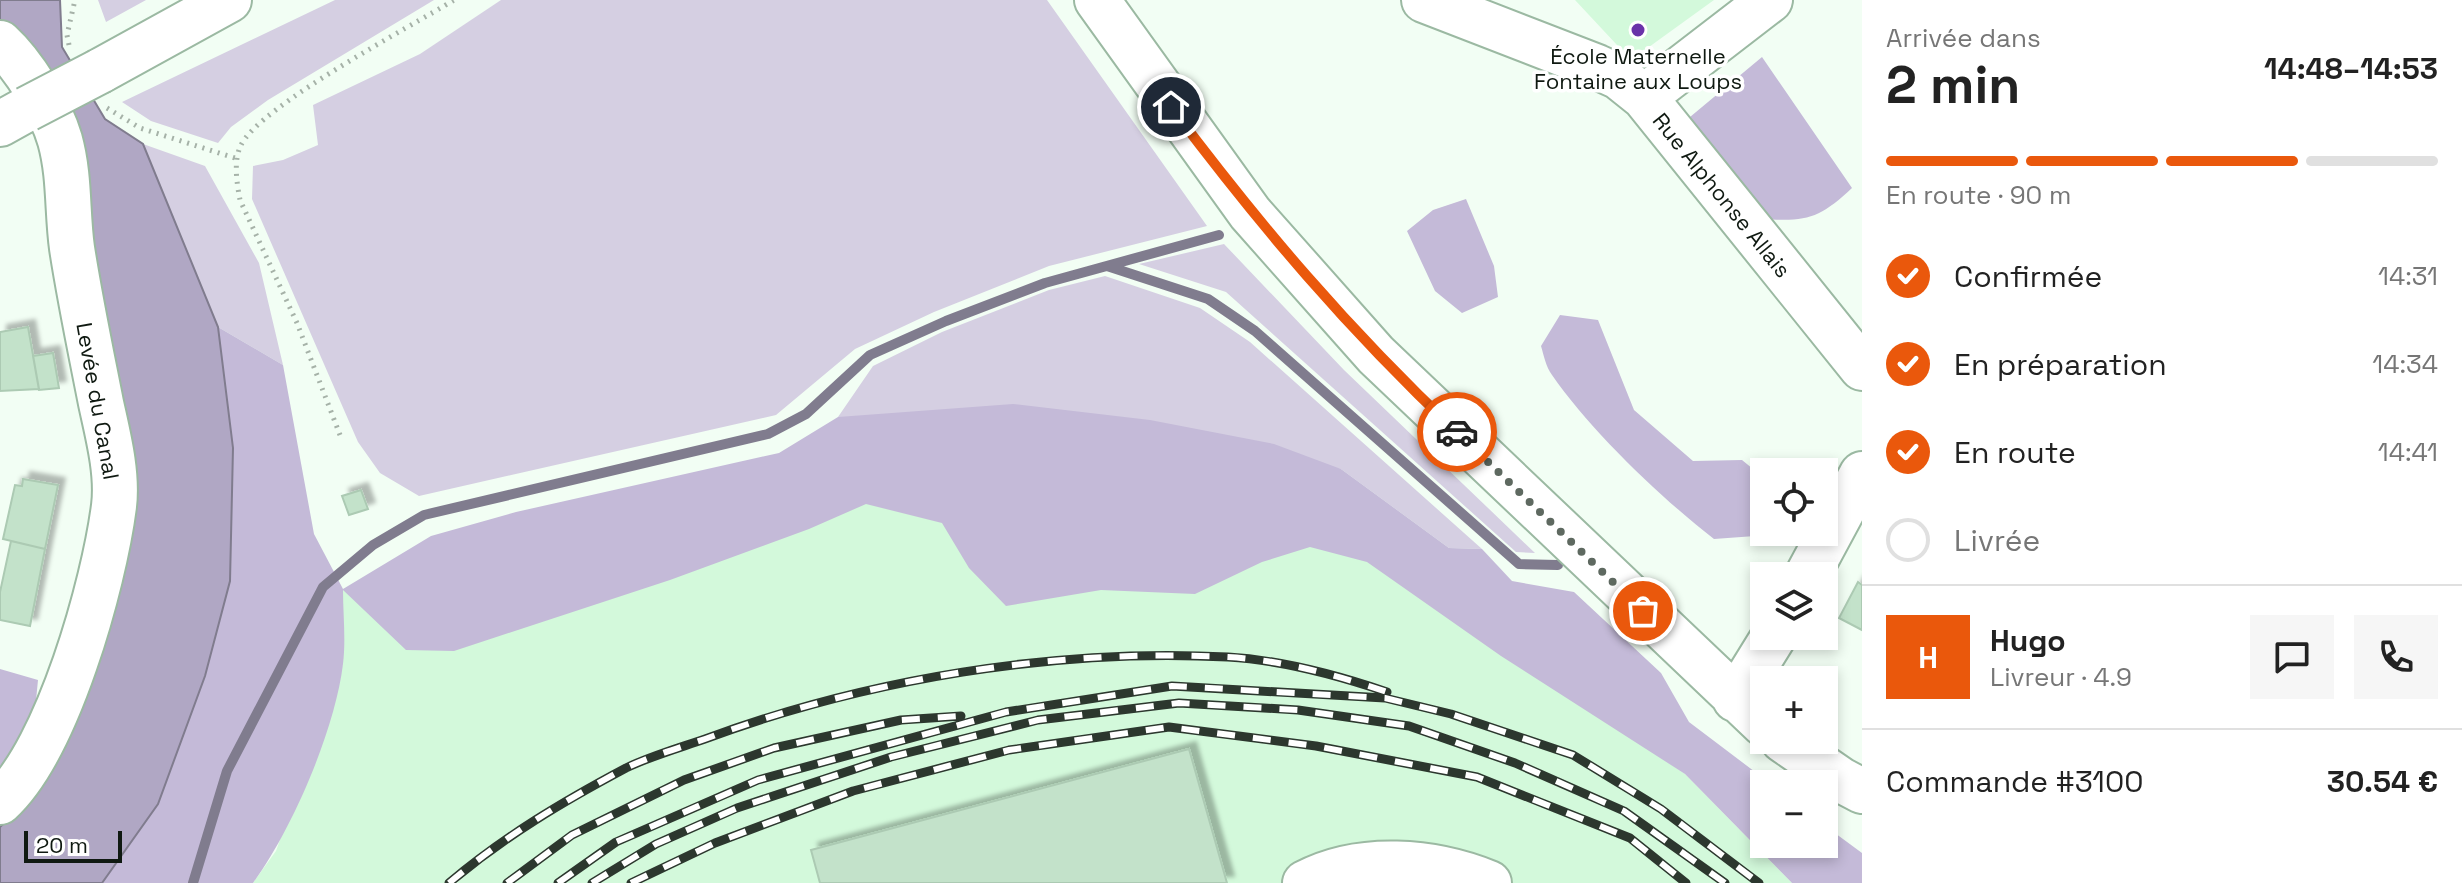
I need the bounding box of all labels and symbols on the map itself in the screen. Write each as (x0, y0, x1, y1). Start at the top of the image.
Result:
marker: École Maternelle Fontaine aux Loups (1629, 21, 1647, 39)
place label: École Maternelle Fontaine aux Loups (1534, 42, 1742, 95)
pin (1137, 73, 1205, 141)
street label: Rue Alphonse Allais (1647, 107, 1797, 283)
street label: Levée du Canal (70, 320, 126, 482)
courier (1417, 392, 1497, 472)
pin (1609, 577, 1677, 645)
scale bar (24, 827, 122, 863)

